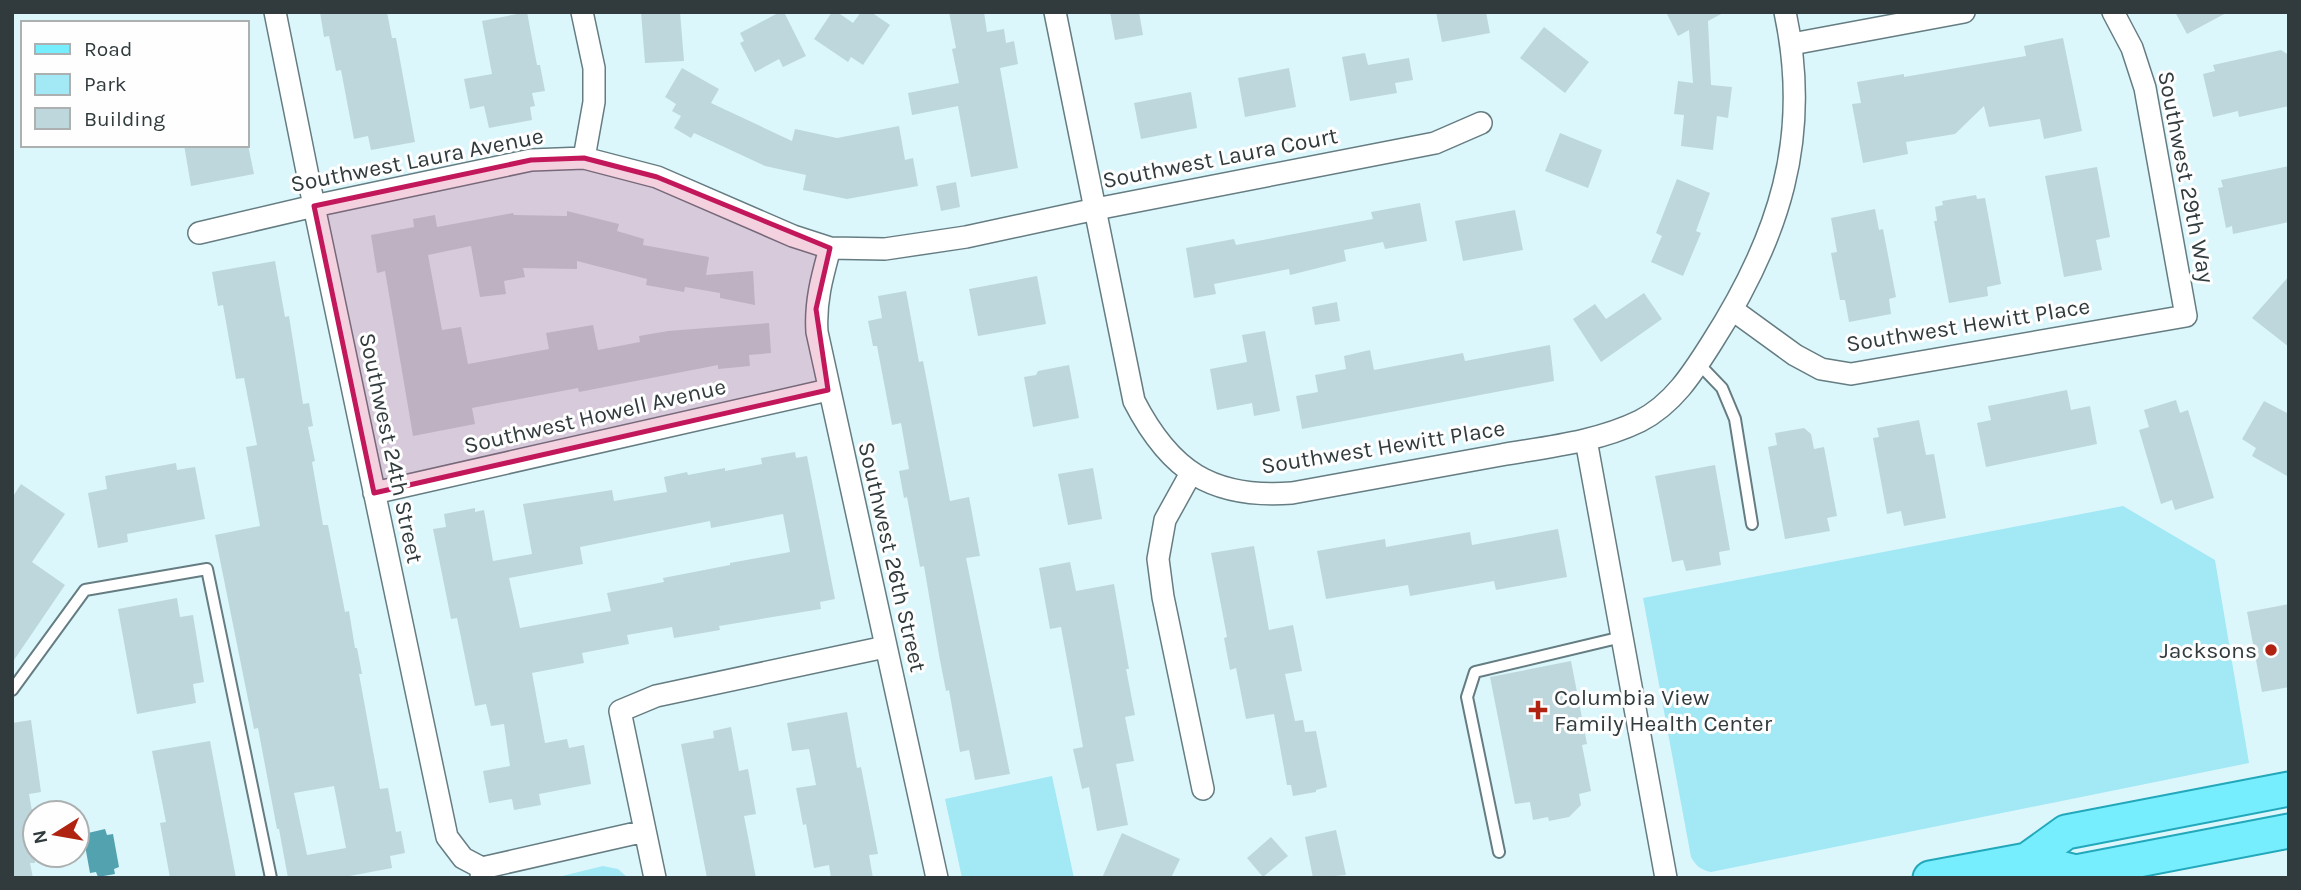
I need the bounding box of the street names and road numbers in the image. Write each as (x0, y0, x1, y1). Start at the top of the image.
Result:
street label: Southwest 29th Way (2152, 69, 2220, 286)
street label: Southwest Laura Avenue (288, 122, 546, 198)
street label: Southwest Laura Court (1100, 122, 1340, 194)
street label: Southwest Hewitt Place (1844, 292, 2092, 358)
street label: Southwest 24th Street (353, 330, 429, 566)
street label: Southwest Howell Avenue (461, 373, 729, 459)
street label: Southwest Hewitt Place (1259, 414, 1507, 480)
street label: Southwest 26th Street (852, 439, 932, 675)

